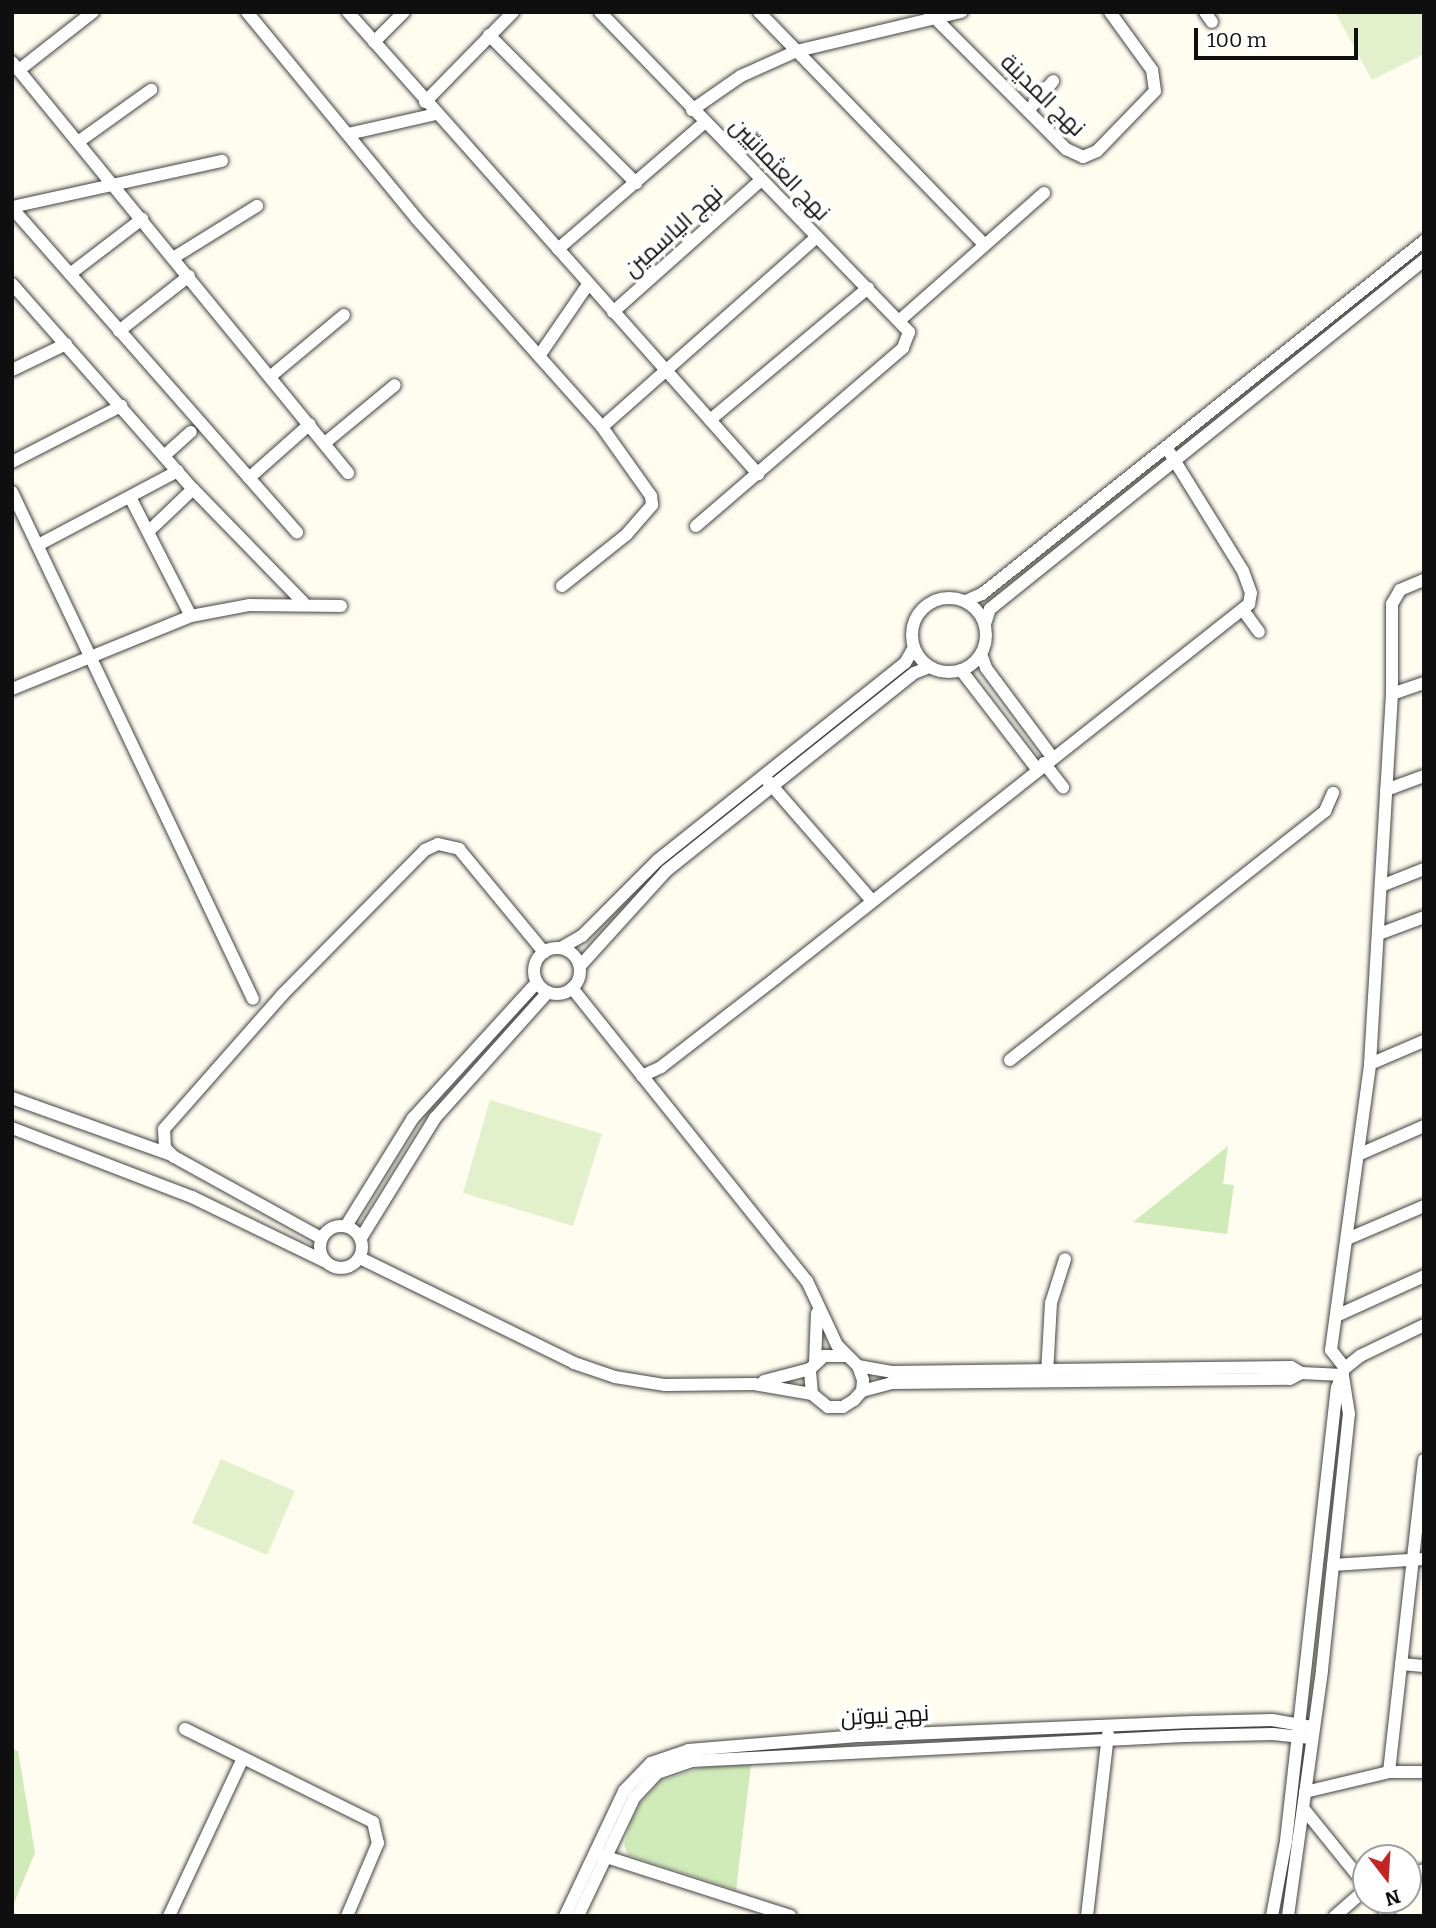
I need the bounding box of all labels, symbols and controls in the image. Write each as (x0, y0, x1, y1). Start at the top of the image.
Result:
scale bar (1198, 14, 1362, 58)
text: 100 m (1207, 27, 1267, 53)
street label: نهج المدينة (995, 48, 1091, 142)
street label: نهج العثمانيّين (724, 112, 836, 226)
street label: نهج الياسمين (618, 179, 728, 283)
street label: نهج نيوتن (840, 1699, 930, 1731)
north arrow (1352, 1844, 1422, 1914)
text: N (1382, 1885, 1403, 1911)

